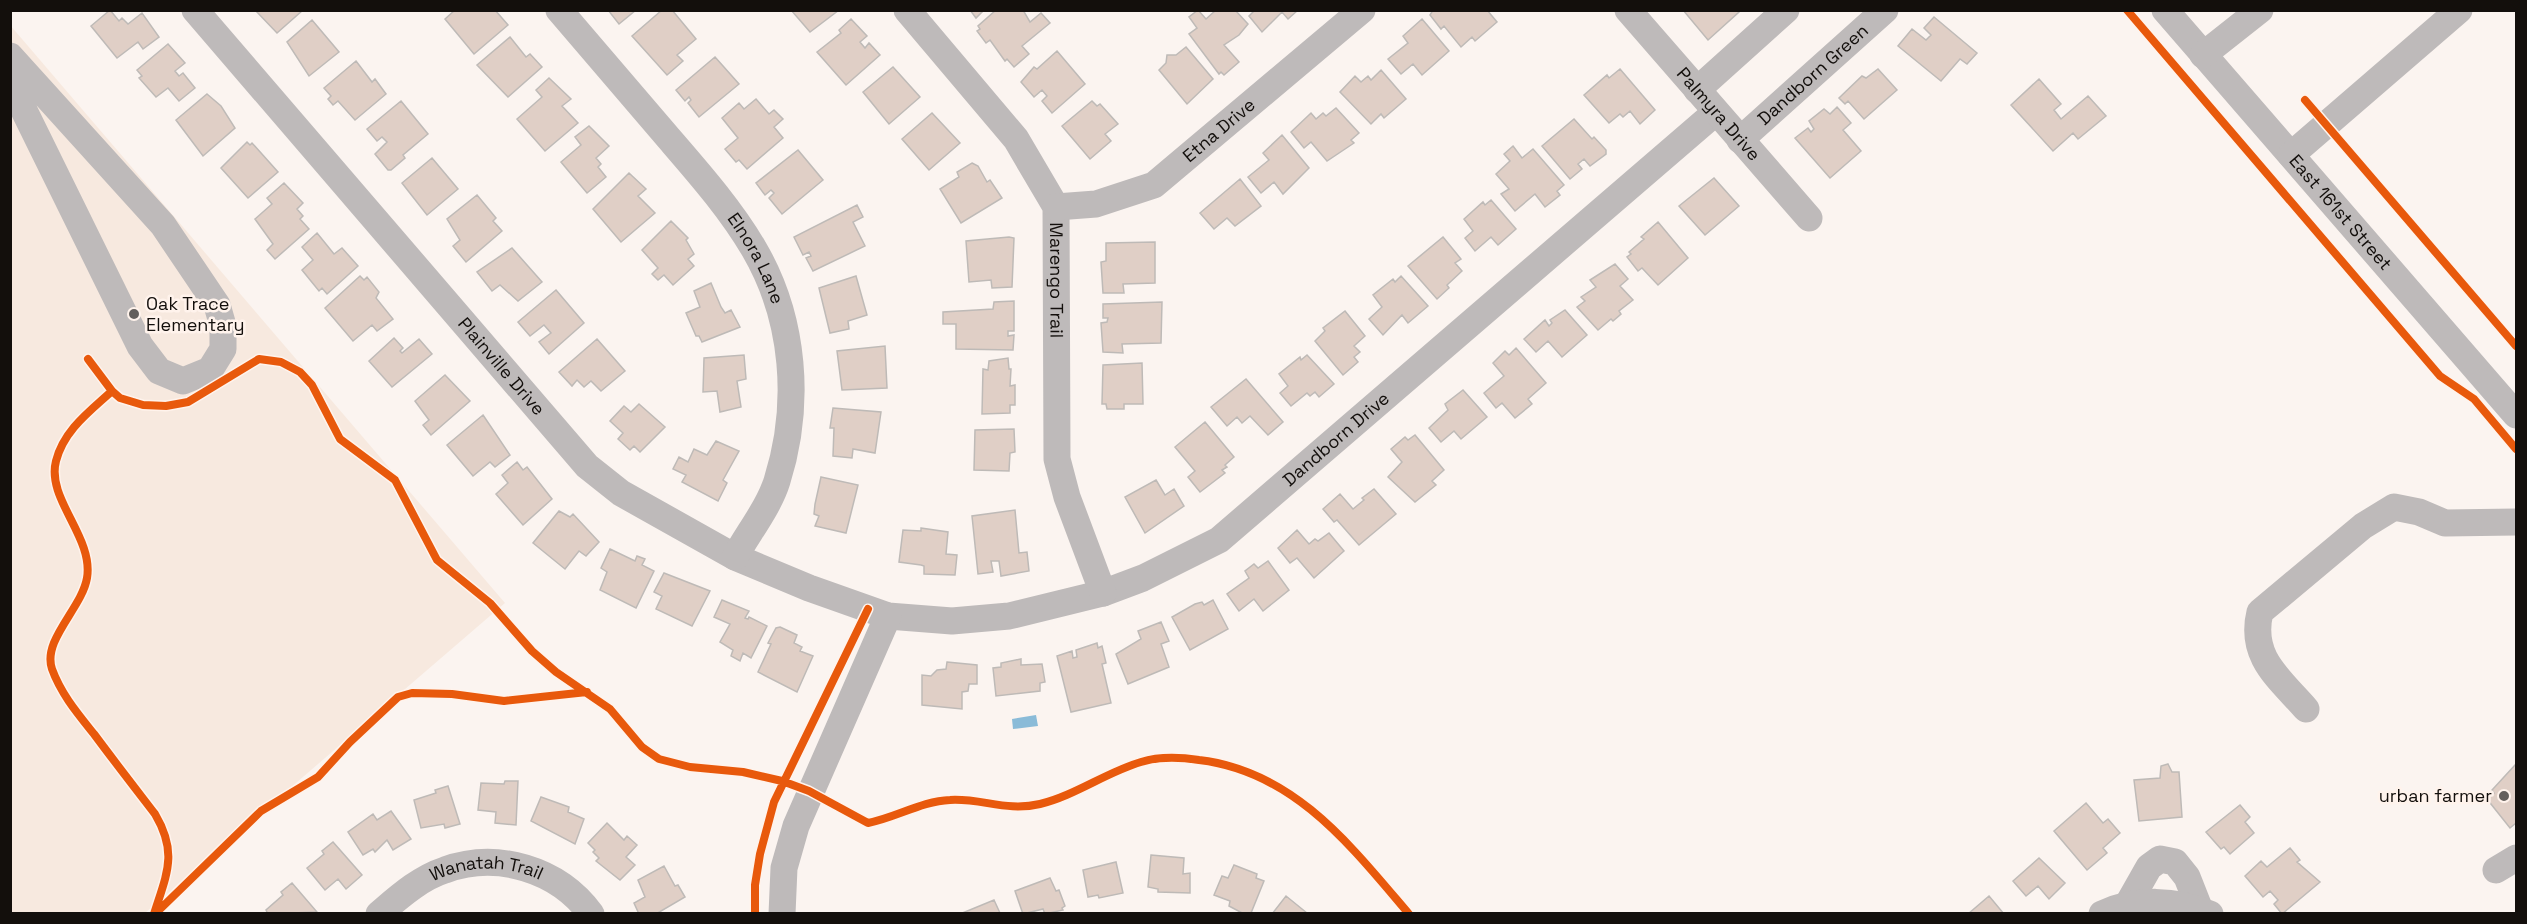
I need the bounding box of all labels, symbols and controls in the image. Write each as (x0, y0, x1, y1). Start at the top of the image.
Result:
street label: Dandborn Green (1753, 19, 1873, 130)
street label: Palmyra Drive (1672, 62, 1766, 165)
street label: Etna Drive (1178, 93, 1260, 167)
street label: East 161st Street (2284, 150, 2397, 275)
street label: Elnora Lane (723, 208, 789, 307)
street label: Marengo Trail (1045, 222, 1069, 338)
place label: Oak Trace Elementary (146, 292, 245, 336)
marker: Oak Trace Elementary (127, 307, 141, 321)
street label: Plainville Drive (453, 312, 550, 420)
street label: Dandborn Drive (1278, 387, 1394, 491)
place label: urban farmer (2379, 784, 2492, 807)
marker: urban farmer (2497, 789, 2511, 803)
street label: Wanatah Trail (426, 850, 547, 886)

